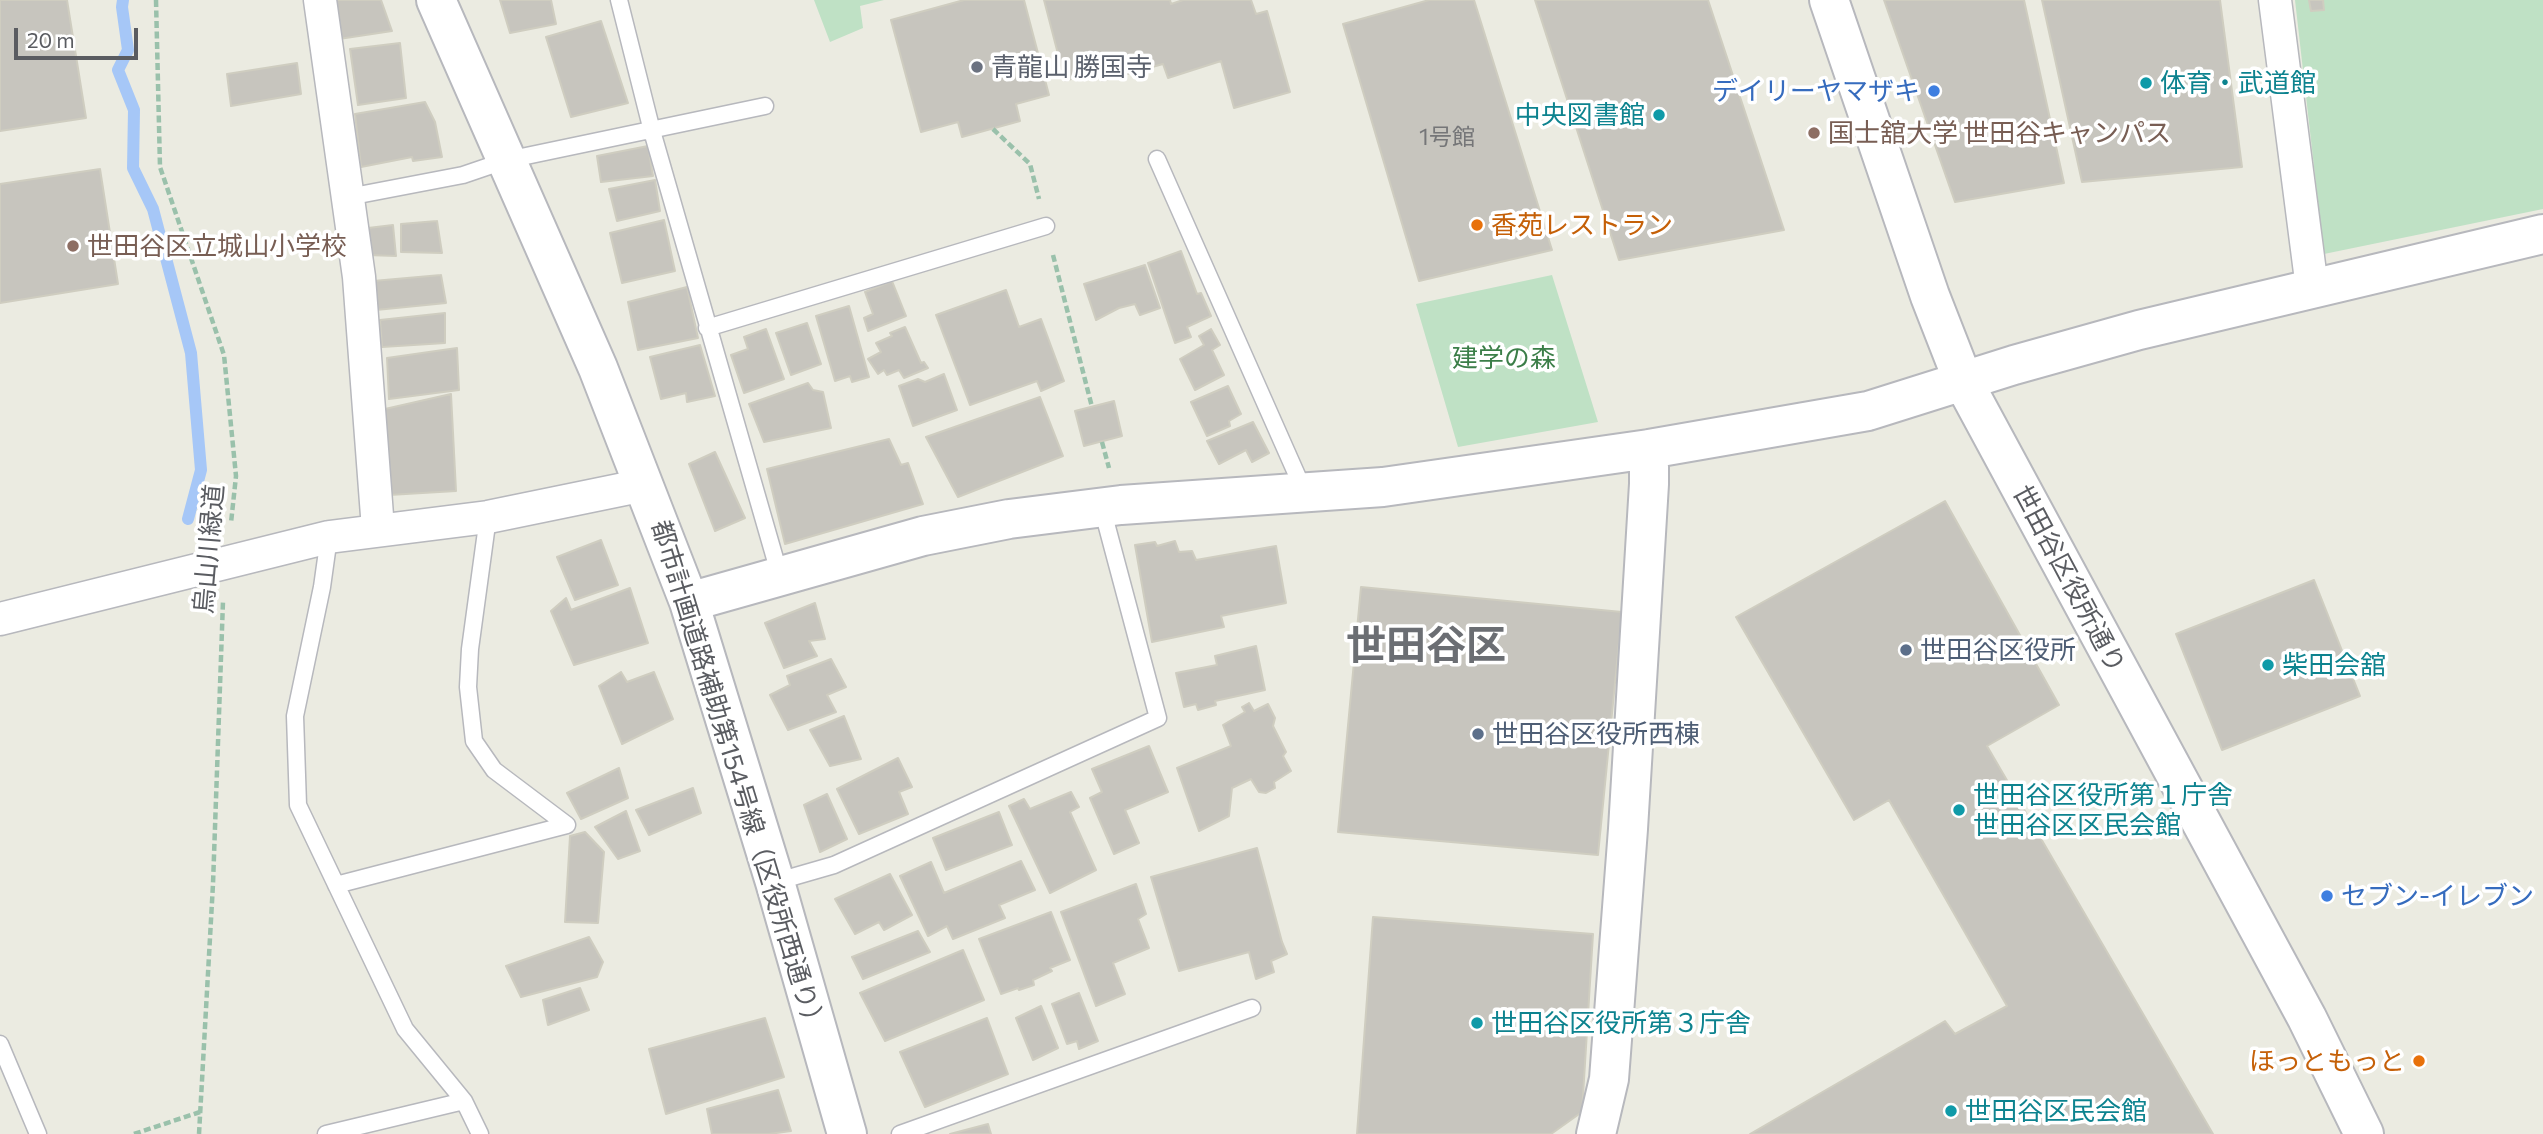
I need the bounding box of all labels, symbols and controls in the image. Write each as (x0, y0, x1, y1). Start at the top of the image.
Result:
scale bar (18, 14, 142, 58)
text: 20 m (27, 27, 75, 52)
place label: 青龍山 勝国寺 (991, 51, 1152, 83)
marker: 青龍山 勝国寺 (969, 59, 985, 75)
place label: 体育・武道館 (2160, 67, 2316, 99)
place label: デイリーヤマザキ (1712, 75, 1920, 107)
marker: 体育・武道館 (2138, 75, 2154, 91)
marker: デイリーヤマザキ (1926, 83, 1942, 99)
place label: 中央図書館 (1515, 99, 1645, 131)
marker: 中央図書館 (1651, 107, 1667, 123)
place label: 国士舘大学 世田谷キャンパス (1828, 117, 2171, 149)
house number: 1号館 (1419, 123, 1475, 151)
marker: 国士舘大学 世田谷キャンパス (1806, 125, 1822, 141)
place label: 香苑レストラン (1491, 209, 1673, 241)
marker: 香苑レストラン (1469, 217, 1485, 233)
place label: 世田谷区立城山小学校 (87, 230, 347, 262)
marker: 世田谷区立城山小学校 (65, 238, 81, 254)
park label: 建学の森 (1452, 342, 1556, 374)
street label: 世田谷区役所通り (2006, 480, 2132, 678)
street label: 烏山川緑道 (188, 483, 230, 615)
street label: 都市計画道路補助第154号線（区役所西通り） (645, 516, 831, 1038)
district label: 世田谷区 (1346, 622, 1506, 670)
place label: 世田谷区役所 (1920, 634, 2076, 666)
marker: 世田谷区役所 (1898, 642, 1914, 658)
place label: 柴田会舘 (2282, 649, 2386, 681)
marker: 柴田会舘 (2260, 657, 2276, 673)
place label: 世田谷区役所西棟 (1492, 718, 1700, 750)
marker: 世田谷区役所西棟 (1470, 726, 1486, 742)
place label: 世田谷区役所第１庁舎 世田谷区区民会館 (1973, 779, 2233, 840)
marker: 世田谷区役所第１庁舎 世田谷区区民会館 (1951, 802, 1967, 818)
place label: セブン-イレブン (2341, 880, 2534, 912)
marker: セブン-イレブン (2319, 888, 2335, 904)
place label: 世田谷区役所第３庁舎 (1491, 1007, 1751, 1039)
marker: 世田谷区役所第３庁舎 (1469, 1015, 1485, 1031)
place label: ほっともっと (2249, 1045, 2405, 1077)
marker: ほっともっと (2411, 1053, 2427, 1069)
place label: 世田谷区民会館 (1965, 1095, 2147, 1127)
marker: 世田谷区民会館 (1943, 1103, 1959, 1119)

